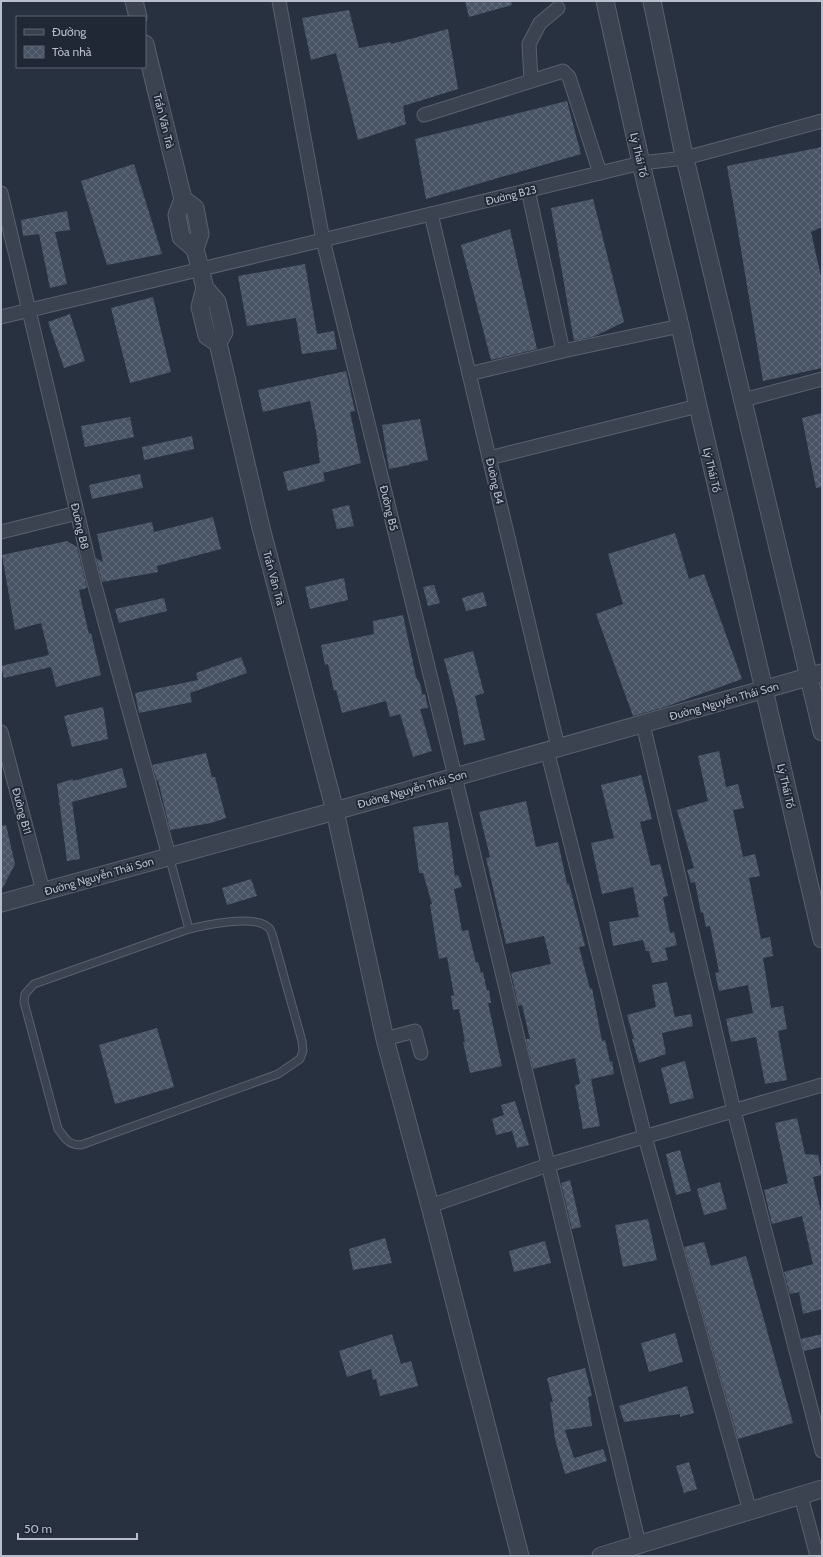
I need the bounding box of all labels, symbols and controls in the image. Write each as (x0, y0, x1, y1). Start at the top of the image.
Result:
legend (16, 16, 146, 68)
text: Đường (52, 24, 87, 39)
text: Tòa nhà (52, 44, 92, 59)
street label: Trần Văn Trà (150, 92, 178, 151)
street label: Lý Thái Tổ (627, 131, 651, 179)
street label: Đường B23 (484, 182, 538, 208)
street label: Lý Thái Tổ (700, 446, 724, 494)
street label: Đường B4 (483, 457, 507, 506)
street label: Đường B5 (377, 484, 401, 532)
street label: Đường B8 (68, 501, 92, 551)
street label: Trần Văn Trà (260, 549, 288, 608)
street label: Đường Nguyễn Thái Sơn (668, 679, 780, 723)
street label: Lý Thái Tổ (774, 762, 798, 810)
street label: Đường Nguyễn Thái Sơn (356, 767, 468, 811)
street label: Đường B11 (9, 786, 35, 836)
street label: Đường Nguyễn Thái Sơn (43, 854, 155, 898)
scale bar (18, 1515, 137, 1541)
text: 50 m (24, 1521, 52, 1536)

